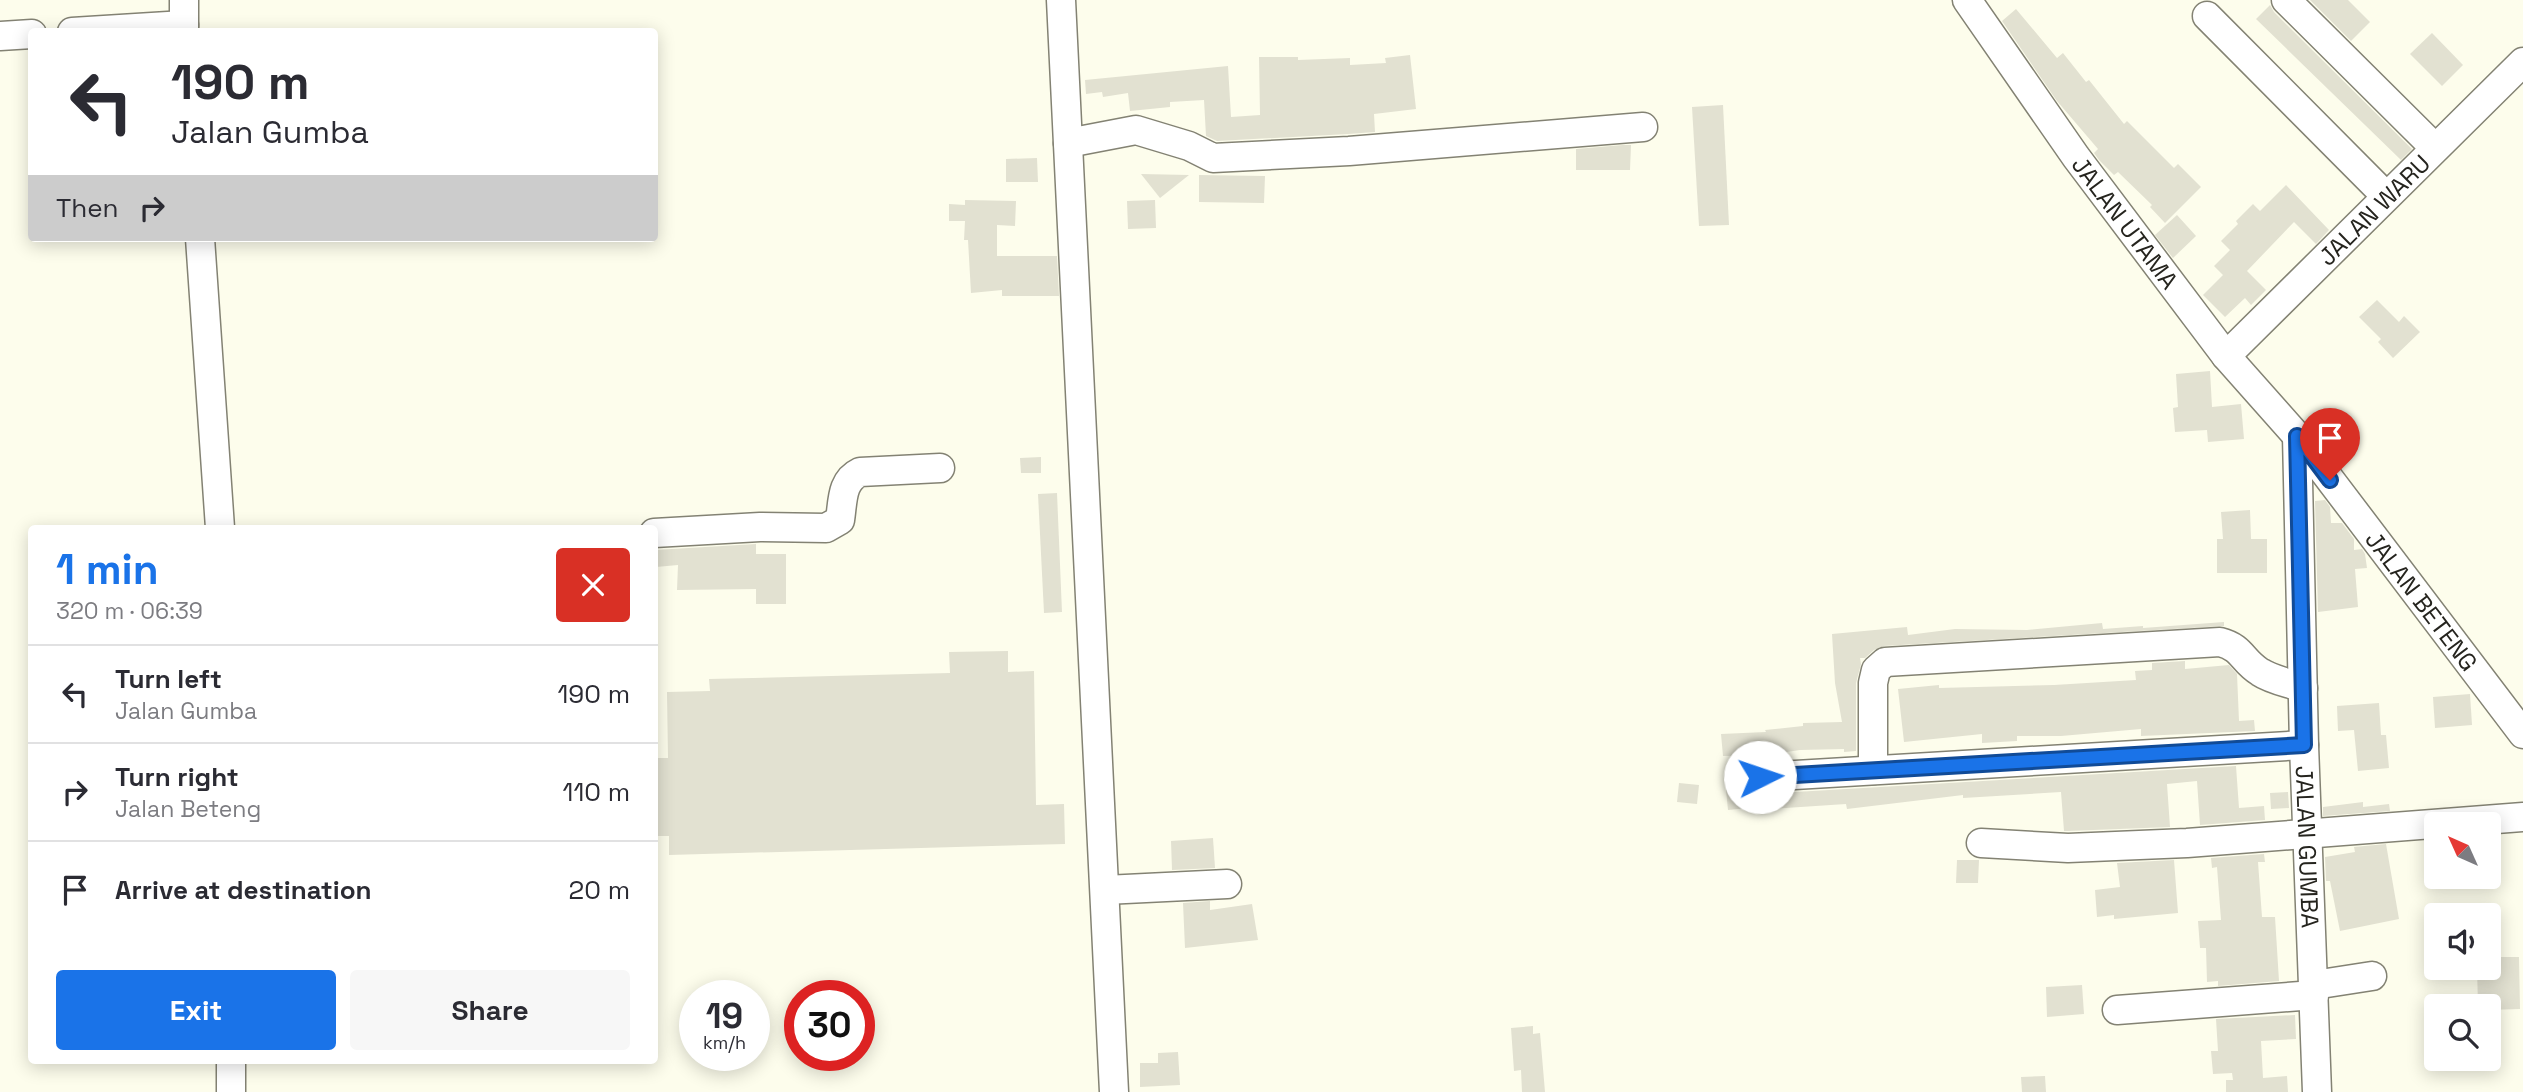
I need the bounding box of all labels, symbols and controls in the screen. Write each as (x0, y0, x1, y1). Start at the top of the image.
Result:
text: 190 m (171, 51, 309, 113)
icon: left (56, 56, 147, 147)
text: Jalan Gumba (171, 112, 369, 152)
street label: JALAN WARU (2311, 147, 2436, 272)
street label: JALAN UTAMA (2065, 150, 2185, 295)
icon: right (133, 189, 171, 227)
text: Then (56, 191, 119, 225)
pin (2300, 408, 2360, 480)
icon: arrive (2311, 419, 2349, 457)
street label: JALAN BETENG (2359, 524, 2485, 677)
text: 1 min (56, 543, 159, 596)
button: close (556, 548, 630, 622)
text: 320 m · 06:39 (56, 596, 203, 626)
text: Turn left (115, 662, 222, 696)
icon: left (56, 675, 94, 713)
text: 190 m (558, 677, 630, 711)
text: Jalan Gumba (115, 696, 257, 726)
position arrow (1723, 740, 1797, 814)
text: Turn right (115, 760, 239, 794)
street label: JALAN GUMBA (2289, 765, 2326, 929)
icon: right (56, 773, 94, 811)
text: 110 m (563, 775, 630, 809)
text: Jalan Beteng (115, 794, 261, 824)
north arrow (2424, 812, 2501, 889)
map controls (2424, 812, 2501, 1071)
icon: arrive (56, 871, 94, 909)
text: Arrive at destination (115, 873, 372, 907)
text: 20 m (569, 873, 630, 907)
button: sound (2424, 903, 2501, 980)
button: Exit (56, 970, 336, 1050)
button: Share (350, 970, 630, 1050)
speed limit sign: 30 (784, 980, 875, 1071)
text: 19 (706, 994, 743, 1038)
button: search (2424, 994, 2501, 1071)
text: km/h (703, 1031, 746, 1054)

